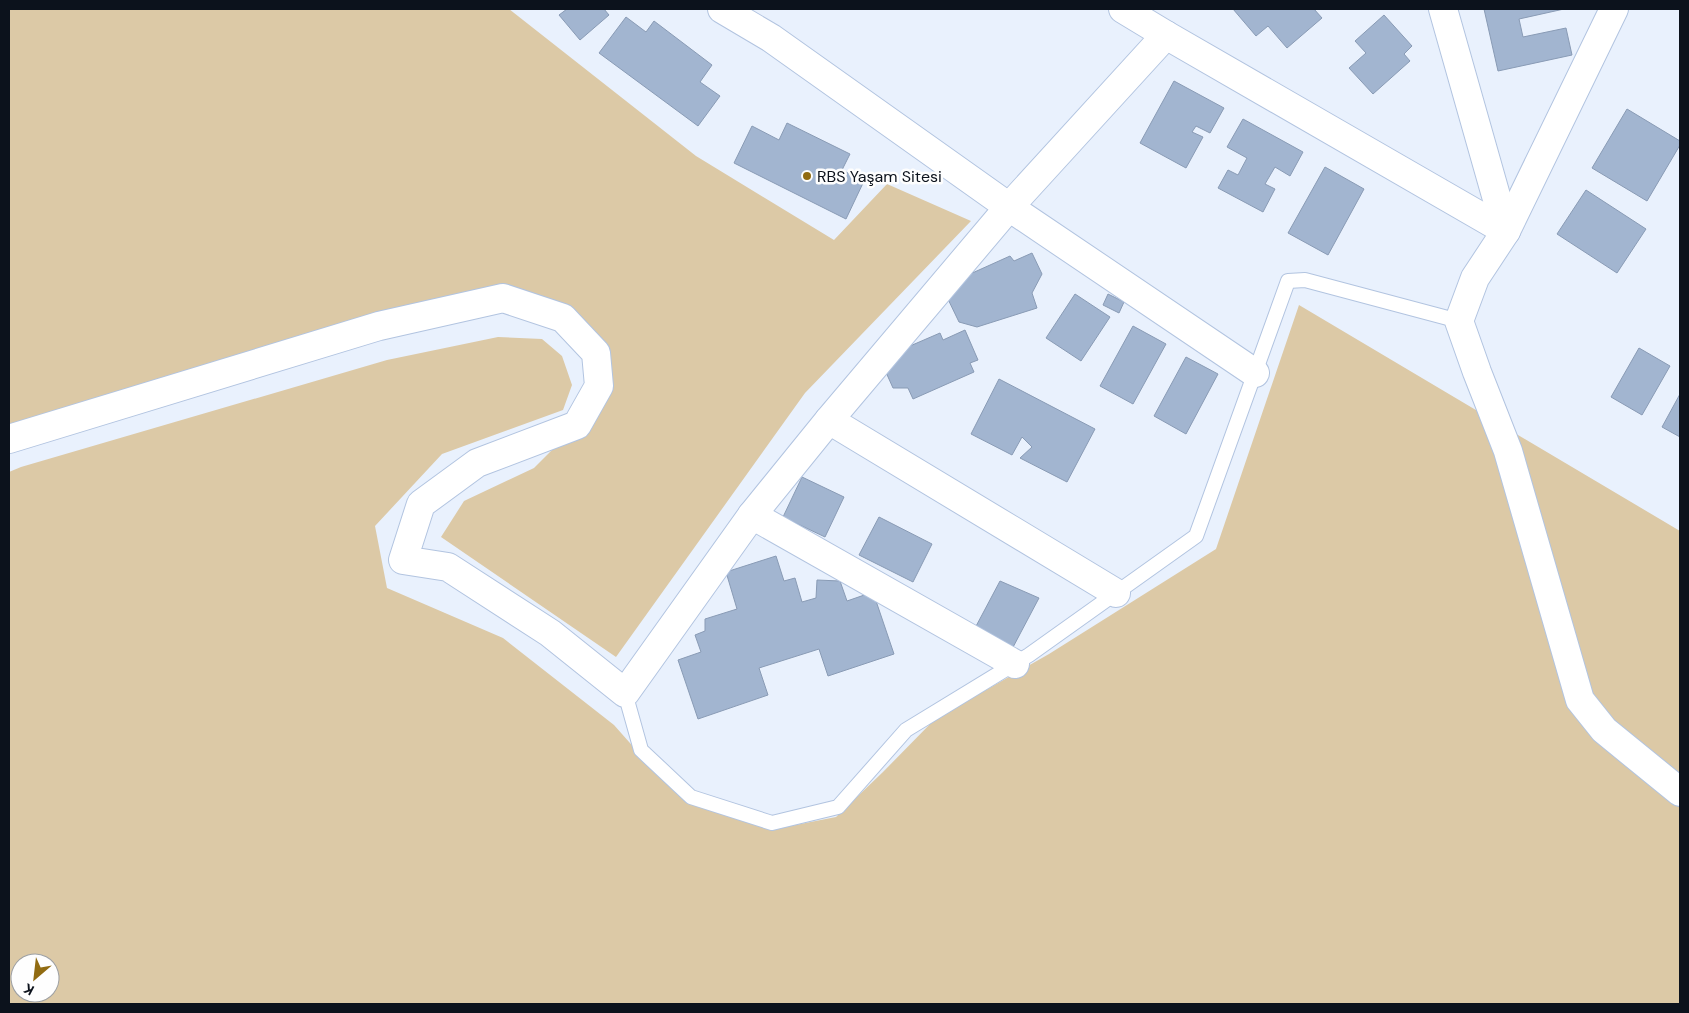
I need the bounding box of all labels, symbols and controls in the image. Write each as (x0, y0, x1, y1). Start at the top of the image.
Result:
place label: RBS Yaşam Sitesi (817, 166, 942, 187)
marker: RBS Yaşam Sitesi (801, 170, 813, 182)
north arrow (10, 953, 60, 1003)
text: K (21, 979, 37, 1000)

